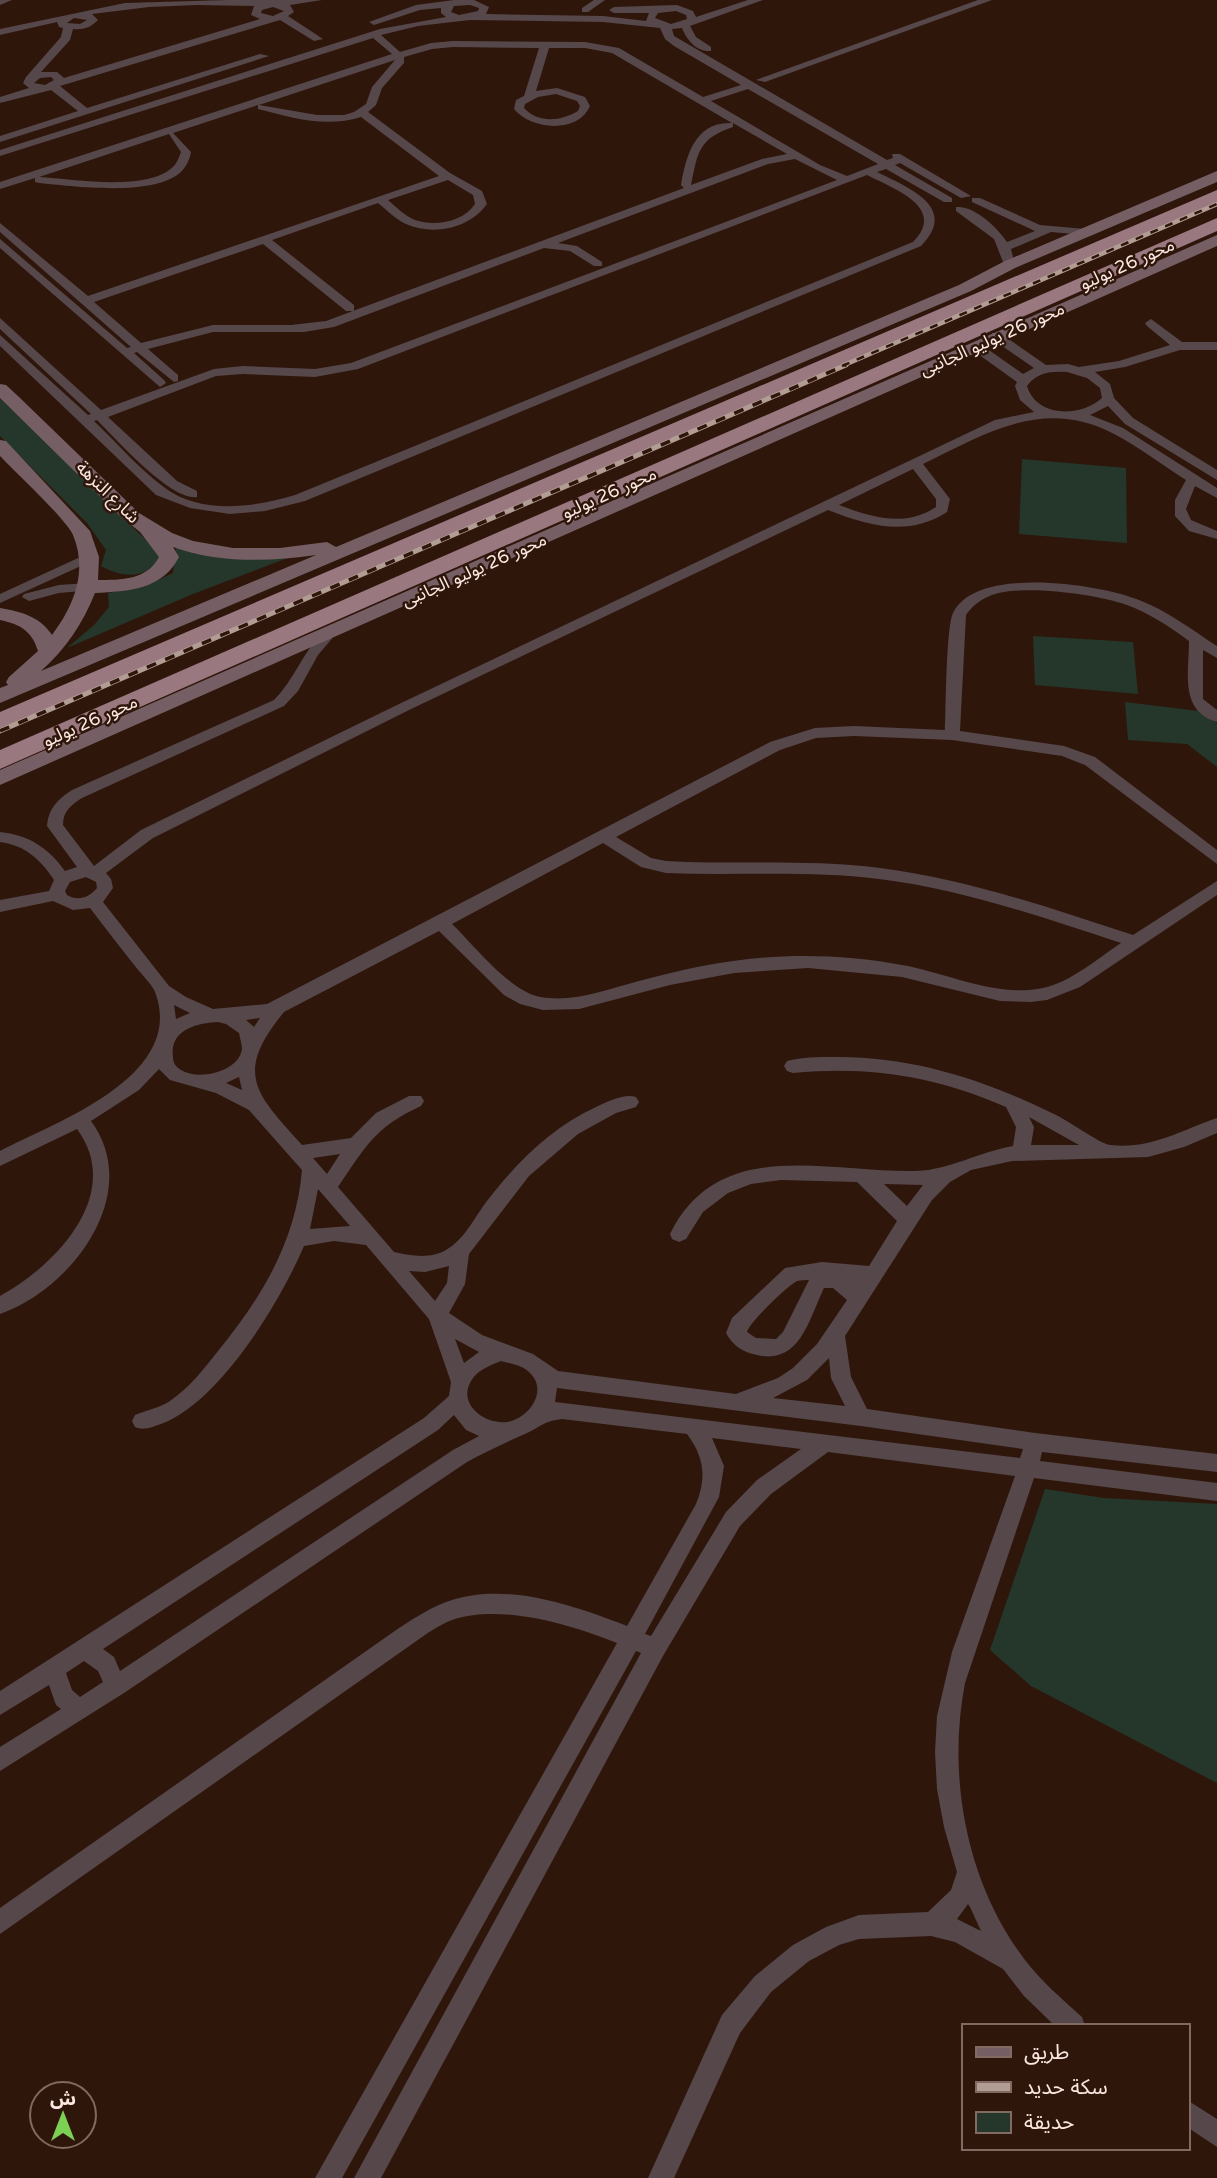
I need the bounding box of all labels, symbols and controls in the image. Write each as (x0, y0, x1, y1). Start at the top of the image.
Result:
street label: محور 26 يوليو (1076, 233, 1178, 295)
street label: محور 26 يوليو الجانبى (916, 297, 1068, 381)
street label: شارع النزهة (69, 456, 145, 530)
street label: محور 26 يوليو (558, 462, 660, 524)
street label: محور 26 يوليو الجانبى (398, 528, 550, 612)
street label: محور 26 يوليو (39, 690, 141, 752)
legend (962, 2024, 1189, 2150)
text: طريق (1024, 2040, 1069, 2065)
text: سكة حديد (1024, 2075, 1108, 2100)
north arrow (28, 2080, 98, 2150)
text: ش (50, 2088, 76, 2110)
text: حديقة (1024, 2110, 1074, 2135)

